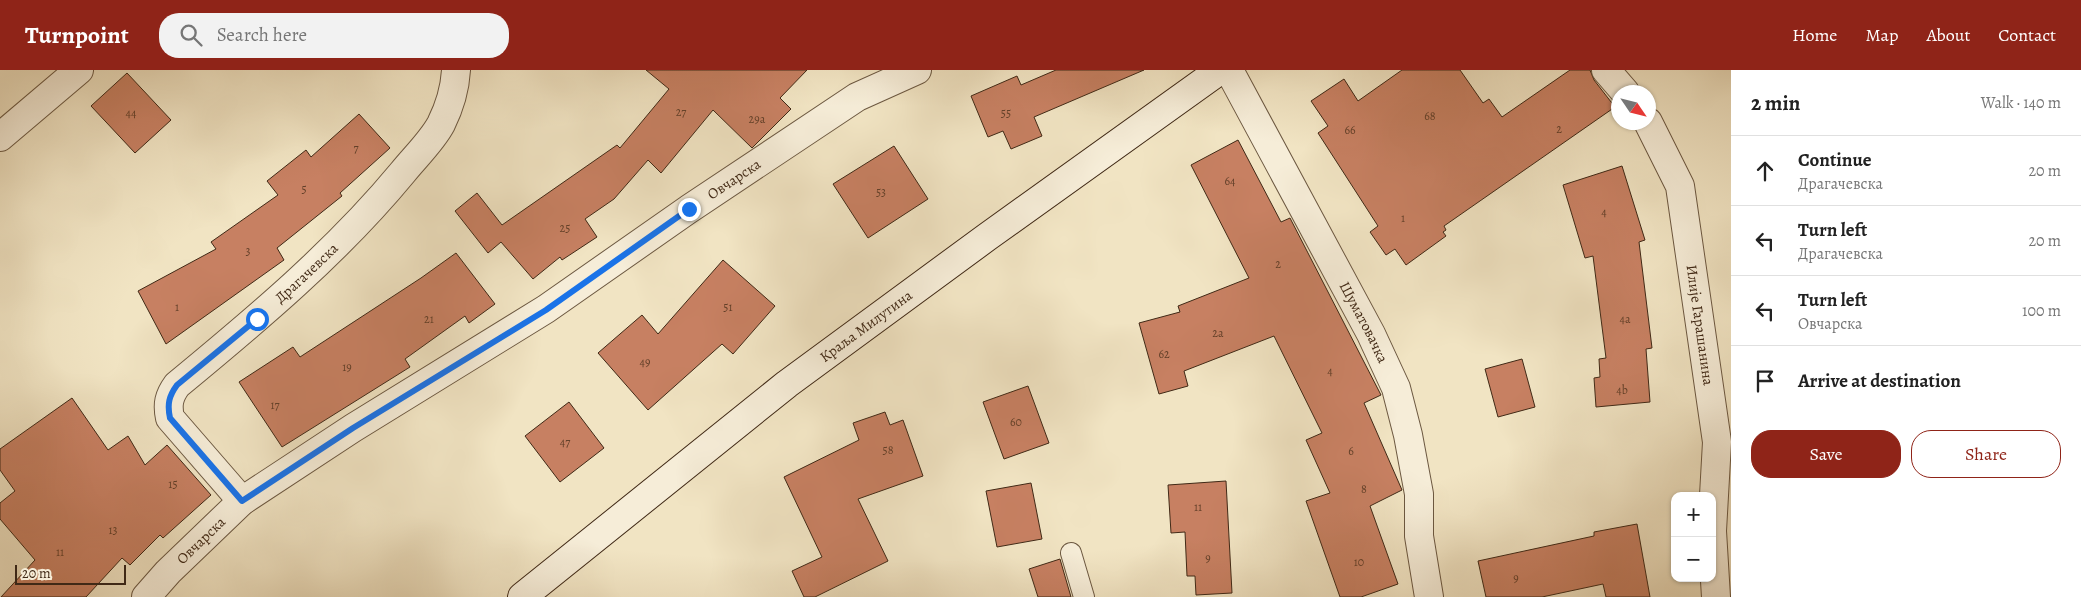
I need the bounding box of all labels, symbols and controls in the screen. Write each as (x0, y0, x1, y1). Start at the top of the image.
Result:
search box (159, 13, 509, 58)
text: Turnpoint (25, 19, 129, 51)
icon: search (177, 21, 205, 49)
text: Search here (217, 22, 307, 48)
text: Home (1792, 23, 1837, 47)
text: Map (1865, 23, 1898, 47)
text: About (1926, 23, 1970, 47)
text: Contact (1998, 23, 2056, 47)
north arrow (1611, 85, 1656, 130)
text: 2 min (1751, 89, 1800, 117)
text: Walk · 140 m (1981, 92, 2061, 114)
house number: 27 (676, 104, 687, 120)
house number: 44 (126, 105, 137, 121)
house number: 55 (1001, 105, 1011, 121)
house number: 68 (1424, 108, 1436, 124)
house number: 29a (749, 111, 766, 127)
house number: 2 (1556, 121, 1562, 137)
house number: 66 (1344, 122, 1356, 138)
house number: 7 (353, 140, 359, 156)
text: Continue (1798, 147, 1872, 173)
street label: Овчарска (703, 154, 765, 204)
icon: ahead (1751, 157, 1779, 185)
text: 20 m (2028, 160, 2061, 182)
house number: 64 (1225, 173, 1236, 189)
text: Драгачевска (1798, 173, 1883, 195)
house number: 5 (301, 181, 307, 197)
house number: 53 (876, 184, 886, 200)
route end (678, 198, 701, 221)
house number: 4 (1601, 204, 1607, 220)
house number: 1 (1401, 210, 1405, 226)
text: Turn left (1798, 217, 1867, 243)
house number: 25 (560, 220, 570, 236)
icon: left (1751, 227, 1779, 255)
text: 20 m (2028, 230, 2061, 252)
street label: Драгачевска (270, 238, 342, 308)
house number: 3 (246, 243, 251, 259)
text: Драгачевска (1798, 243, 1883, 265)
house number: 2 (1275, 256, 1281, 272)
street label: Илије Гарашанина (1681, 263, 1719, 387)
street label: Шуматовачка (1335, 278, 1393, 366)
street label: Краља Милутина (816, 285, 916, 367)
text: Turn left (1798, 287, 1867, 313)
icon: left (1751, 297, 1779, 325)
house number: 1 (175, 299, 179, 315)
house number: 51 (723, 299, 733, 315)
text: 100 m (2022, 300, 2061, 322)
route start (246, 308, 269, 331)
house number: 21 (424, 311, 434, 327)
house number: 4a (1619, 311, 1631, 327)
text: Овчарска (1798, 313, 1862, 335)
house number: 2a (1212, 325, 1224, 341)
house number: 62 (1158, 346, 1170, 362)
house number: 49 (640, 354, 650, 370)
house number: 19 (342, 359, 352, 375)
house number: 4 (1327, 363, 1333, 379)
icon: arrive (1751, 367, 1779, 395)
text: Arrive at destination (1798, 368, 1961, 394)
house number: 4b (1616, 382, 1628, 398)
house number: 17 (270, 397, 281, 413)
house number: 60 (1010, 414, 1022, 430)
button: Save (1751, 430, 1901, 478)
button: Share (1911, 430, 2061, 478)
house number: 47 (560, 434, 571, 450)
house number: 58 (883, 442, 894, 458)
house number: 6 (1348, 443, 1354, 459)
house number: 15 (168, 476, 178, 492)
house number: 8 (1361, 481, 1367, 497)
map controls (1671, 492, 1716, 582)
button: + (1671, 492, 1716, 537)
house number: 11 (1194, 499, 1202, 515)
street label: Овчарска (172, 512, 230, 569)
house number: 13 (108, 522, 118, 538)
button: − (1671, 537, 1716, 582)
house number: 11 (56, 544, 64, 560)
house number: 9 (1205, 550, 1211, 566)
house number: 10 (1354, 554, 1364, 570)
scale bar (15, 562, 126, 585)
text: 20 m (22, 564, 51, 583)
house number: 9 (1513, 570, 1519, 586)

